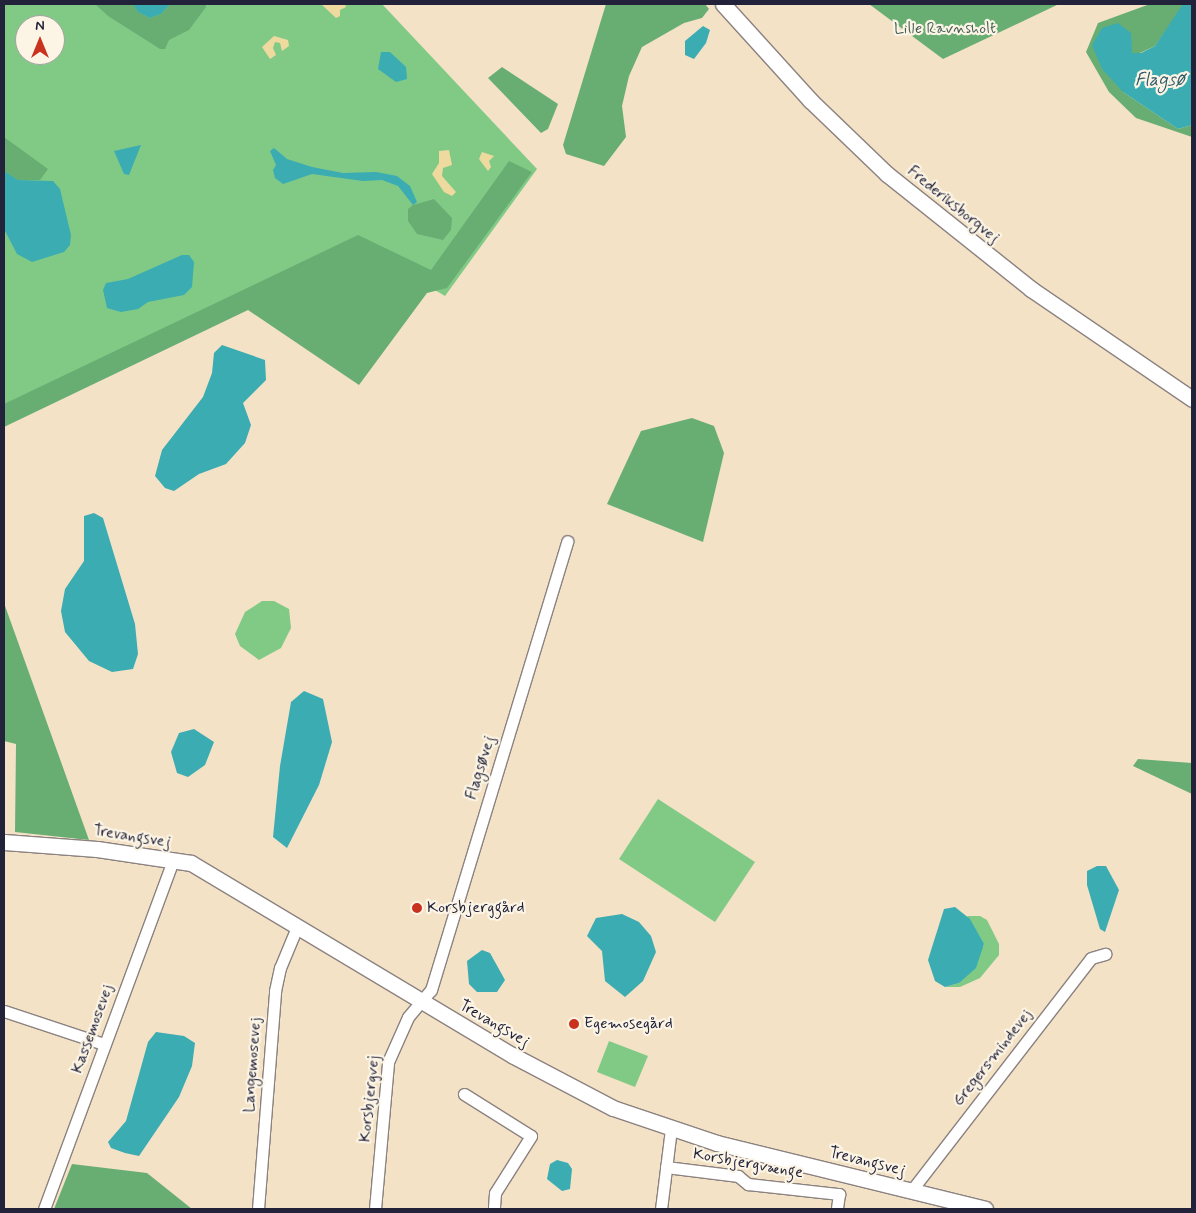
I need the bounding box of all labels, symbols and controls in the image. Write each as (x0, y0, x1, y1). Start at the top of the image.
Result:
north arrow (15, 15, 65, 65)
text: N (35, 17, 45, 35)
park label: Lille Ravnsholt (895, 19, 995, 39)
water label: Flagsø (1135, 69, 1185, 91)
street label: Frederiksborgvej (903, 162, 1003, 248)
street label: Flagsøvej (462, 734, 500, 802)
street label: Trevangsvej (92, 821, 172, 853)
place label: Korsbjerggård (427, 898, 525, 918)
marker: Korsbjerggård (411, 902, 423, 914)
street label: Kassemosevej (68, 982, 118, 1076)
street label: Trevangsvej (455, 996, 533, 1052)
street label: Gregersmindevej (949, 1006, 1037, 1110)
place label: Egemosegård (584, 1014, 673, 1034)
street label: Langemosevej (240, 1017, 266, 1113)
marker: Egemosegård (568, 1018, 580, 1030)
street label: Korsbjergvej (356, 1055, 384, 1143)
street label: Trevangsvej (827, 1143, 907, 1181)
street label: Korsbjergvænge (691, 1145, 805, 1183)

